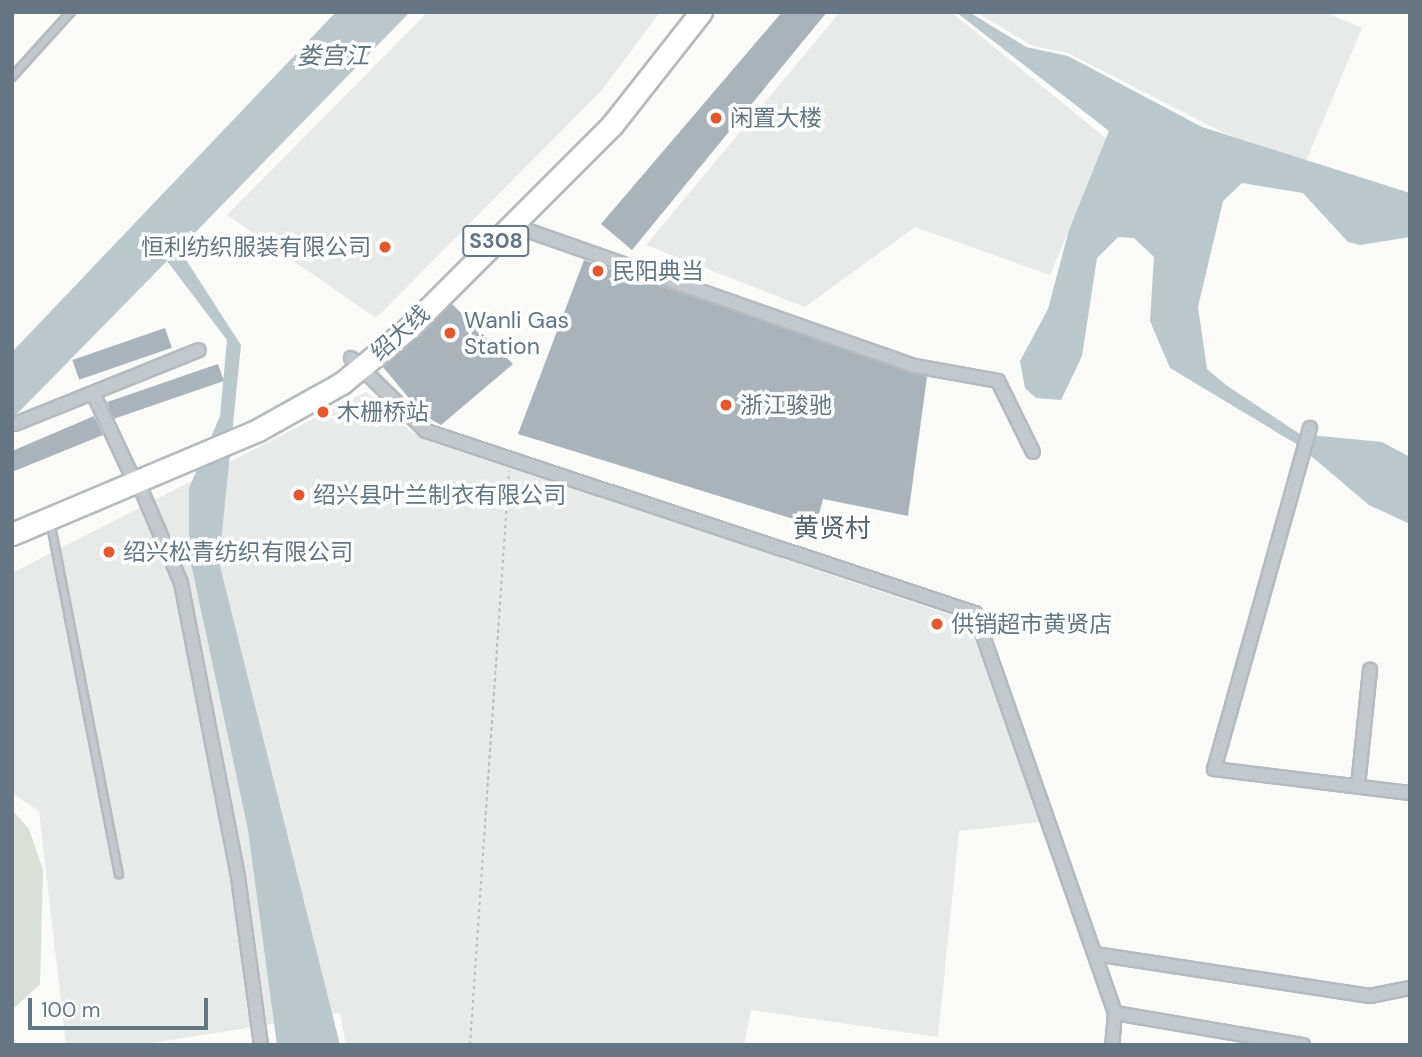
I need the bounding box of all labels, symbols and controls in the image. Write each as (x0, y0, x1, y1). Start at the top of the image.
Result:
water label: 娄宫江 (297, 42, 369, 70)
place label: 闲置大楼 (730, 104, 822, 132)
marker: 闲置大楼 (708, 110, 724, 126)
road number: S308 (461, 224, 531, 258)
place label: 恒利纺织服装有限公司 (141, 233, 371, 261)
marker: 恒利纺织服装有限公司 (377, 239, 393, 255)
place label: 民阳典当 (612, 257, 704, 285)
marker: 民阳典当 (590, 263, 606, 279)
street label: 绍大线 (365, 300, 435, 366)
place label: Wanli Gas Station (464, 306, 569, 360)
marker: Wanli Gas Station (442, 325, 458, 341)
place label: 浙江骏驰 (740, 391, 832, 419)
marker: 浙江骏驰 (718, 397, 734, 413)
place label: 木栅桥站 (337, 398, 429, 426)
marker: 木栅桥站 (315, 404, 331, 420)
place label: 绍兴县叶兰制衣有限公司 (313, 481, 566, 509)
marker: 绍兴县叶兰制衣有限公司 (291, 487, 307, 503)
district label: 黄贤村 (793, 513, 871, 545)
place label: 绍兴松青纺织有限公司 (123, 538, 353, 566)
marker: 绍兴松青纺织有限公司 (101, 544, 117, 560)
place label: 供销超市黄贤店 (951, 610, 1112, 638)
marker: 供销超市黄贤店 (929, 616, 945, 632)
scale bar (32, 984, 212, 1028)
text: 100 m (41, 996, 101, 1024)

